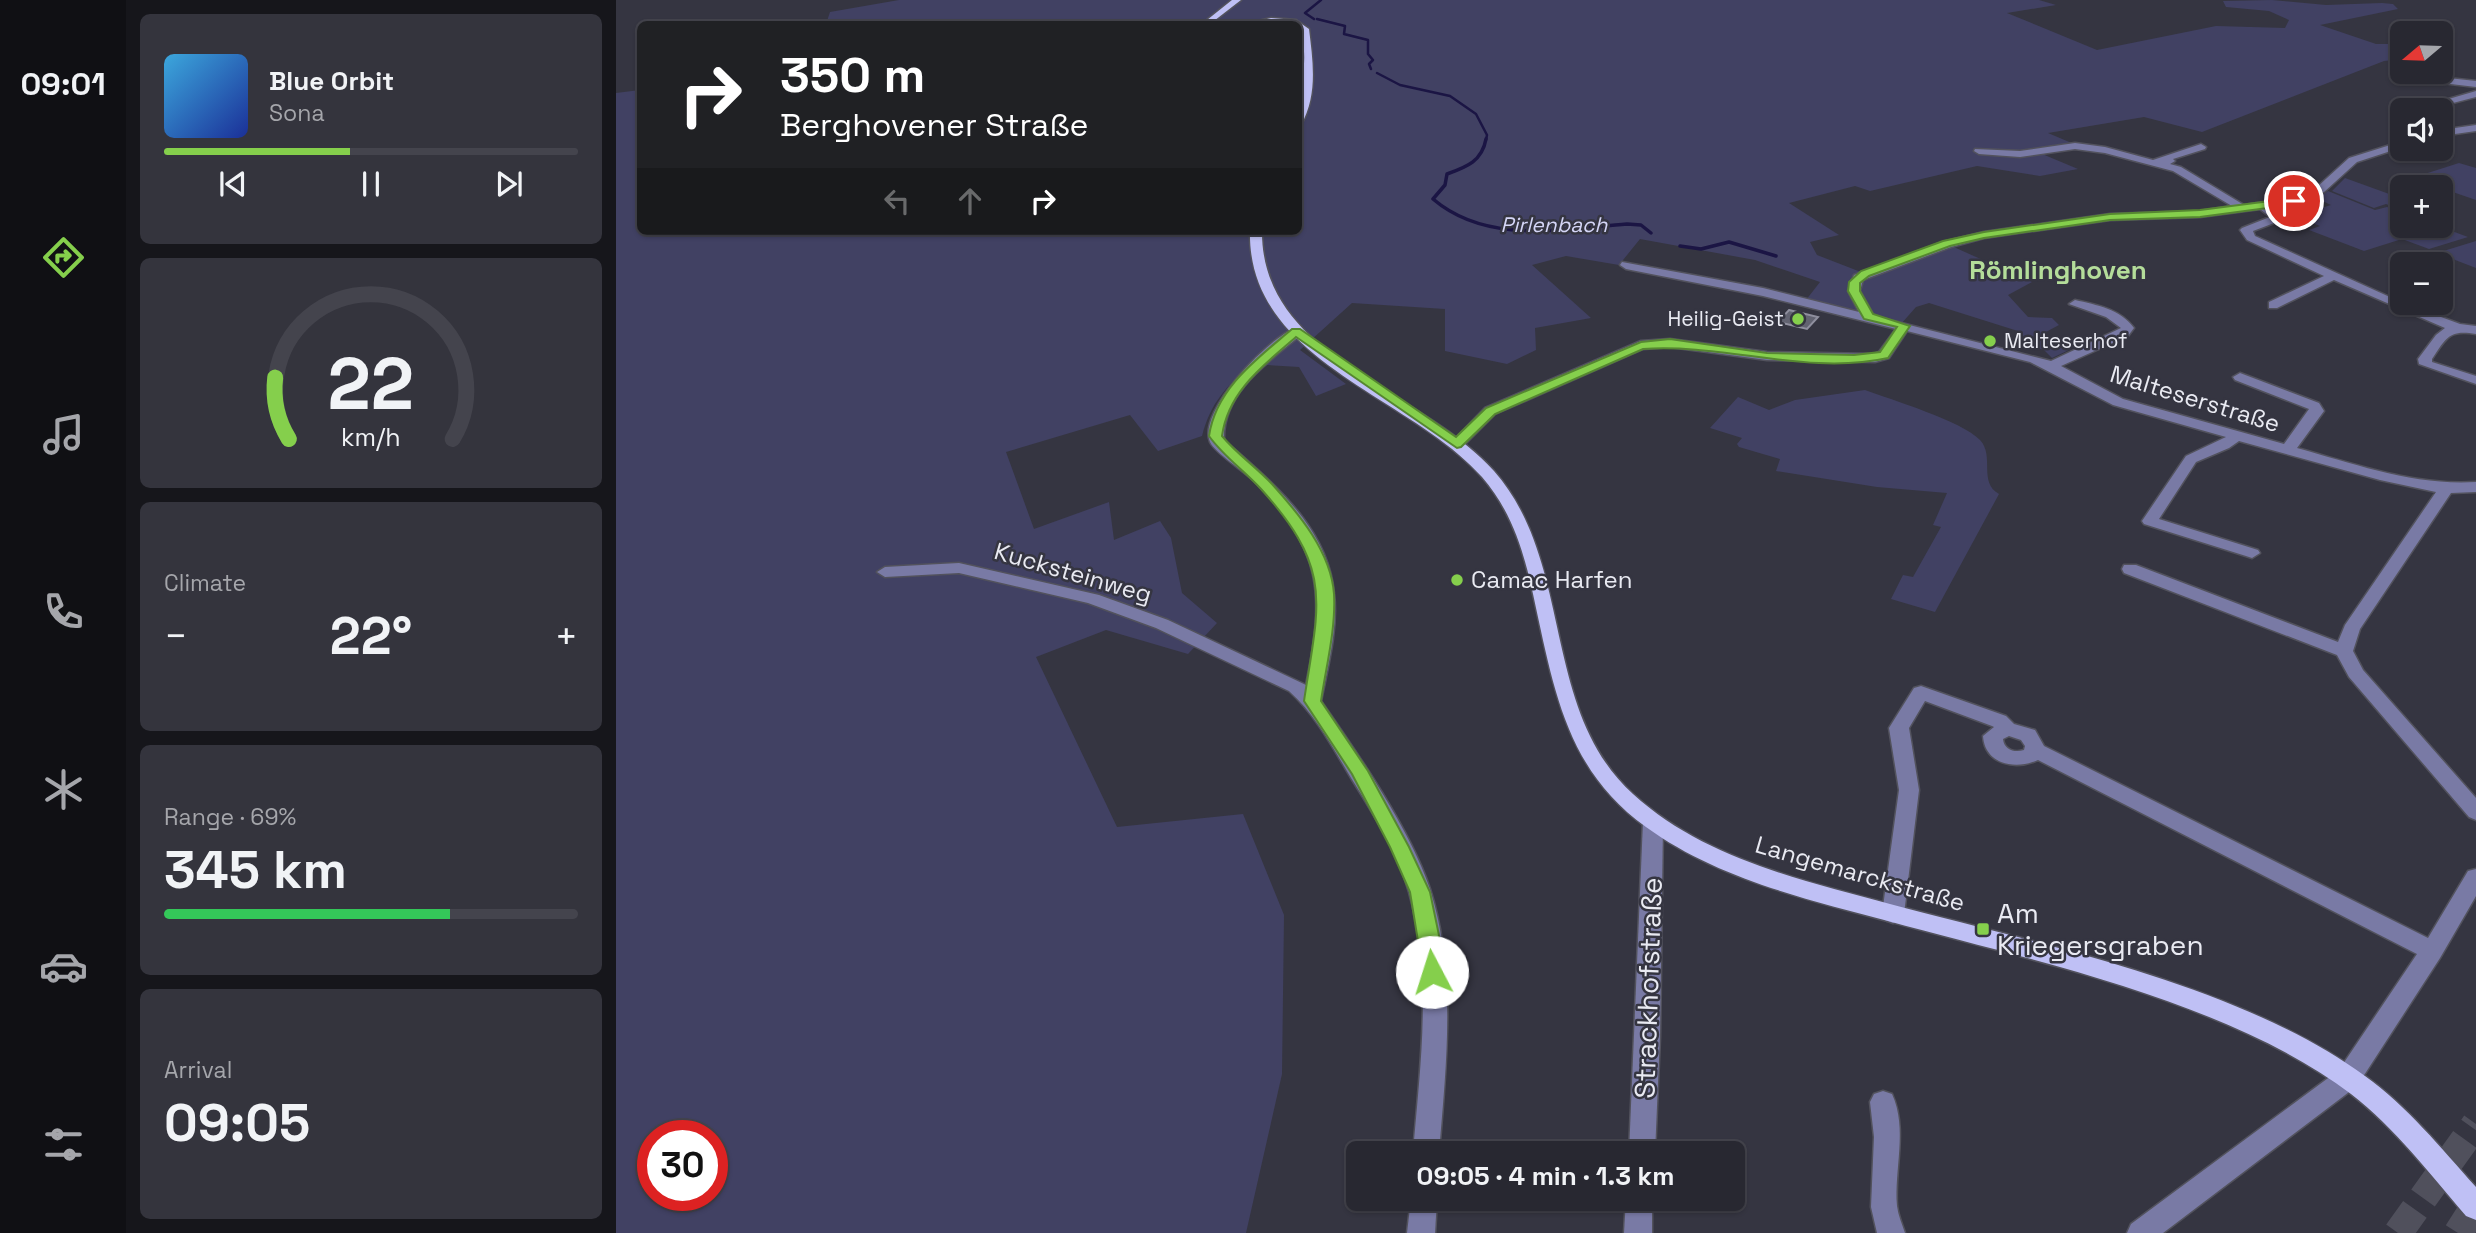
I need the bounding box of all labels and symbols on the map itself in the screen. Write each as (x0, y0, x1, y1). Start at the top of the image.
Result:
north arrow (2390, 21, 2454, 84)
pin (2264, 171, 2324, 231)
water label: Pirlenbach (1501, 211, 1609, 238)
district label: Römlinghoven (1969, 253, 2147, 287)
place label: Heilig-Geist (1667, 305, 1784, 332)
marker: Heilig-Geist (1790, 311, 1806, 327)
place label: Malteserhof (2004, 327, 2127, 354)
marker: Malteserhof (1982, 333, 1998, 349)
street label: Malteserstraße (2106, 358, 2284, 439)
street label: Kucksteinweg (991, 535, 1155, 610)
place label: Camac Harfen (1471, 564, 1632, 595)
marker: Camac Harfen (1449, 572, 1465, 588)
street label: Langemarckstraße (1752, 829, 1968, 918)
street label: Strackhofstraße (1626, 877, 1670, 1099)
place label: Am Kriegersgraben (1997, 895, 2204, 963)
marker: Am Kriegersgraben (1975, 921, 1991, 937)
position arrow (1395, 935, 1469, 1009)
speed limit sign: 30 (637, 1120, 728, 1211)

